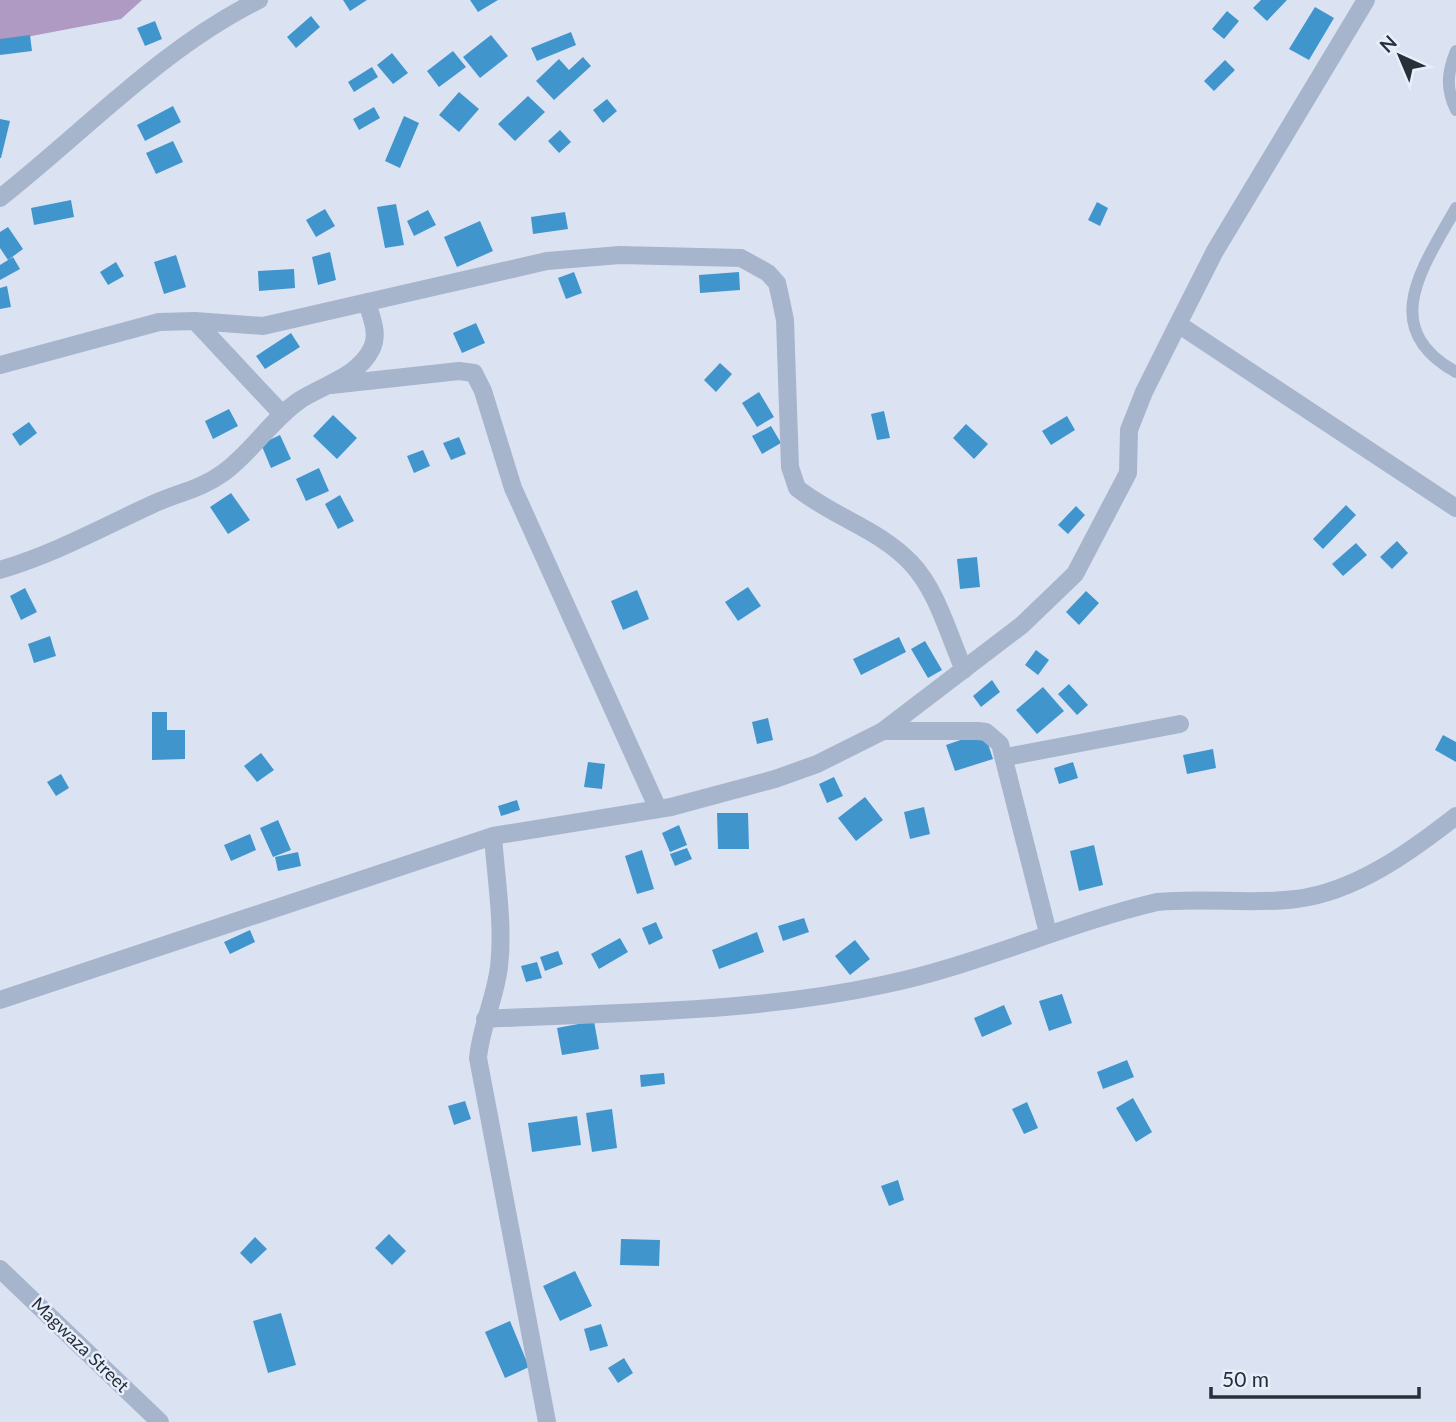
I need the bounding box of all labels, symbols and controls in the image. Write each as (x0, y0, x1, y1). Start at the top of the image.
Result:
north arrow (1365, 21, 1435, 91)
text: N (1375, 30, 1401, 57)
street label: Magwaza Street (27, 1292, 134, 1397)
scale bar (1211, 1356, 1419, 1400)
text: 50 m (1222, 1366, 1269, 1391)

